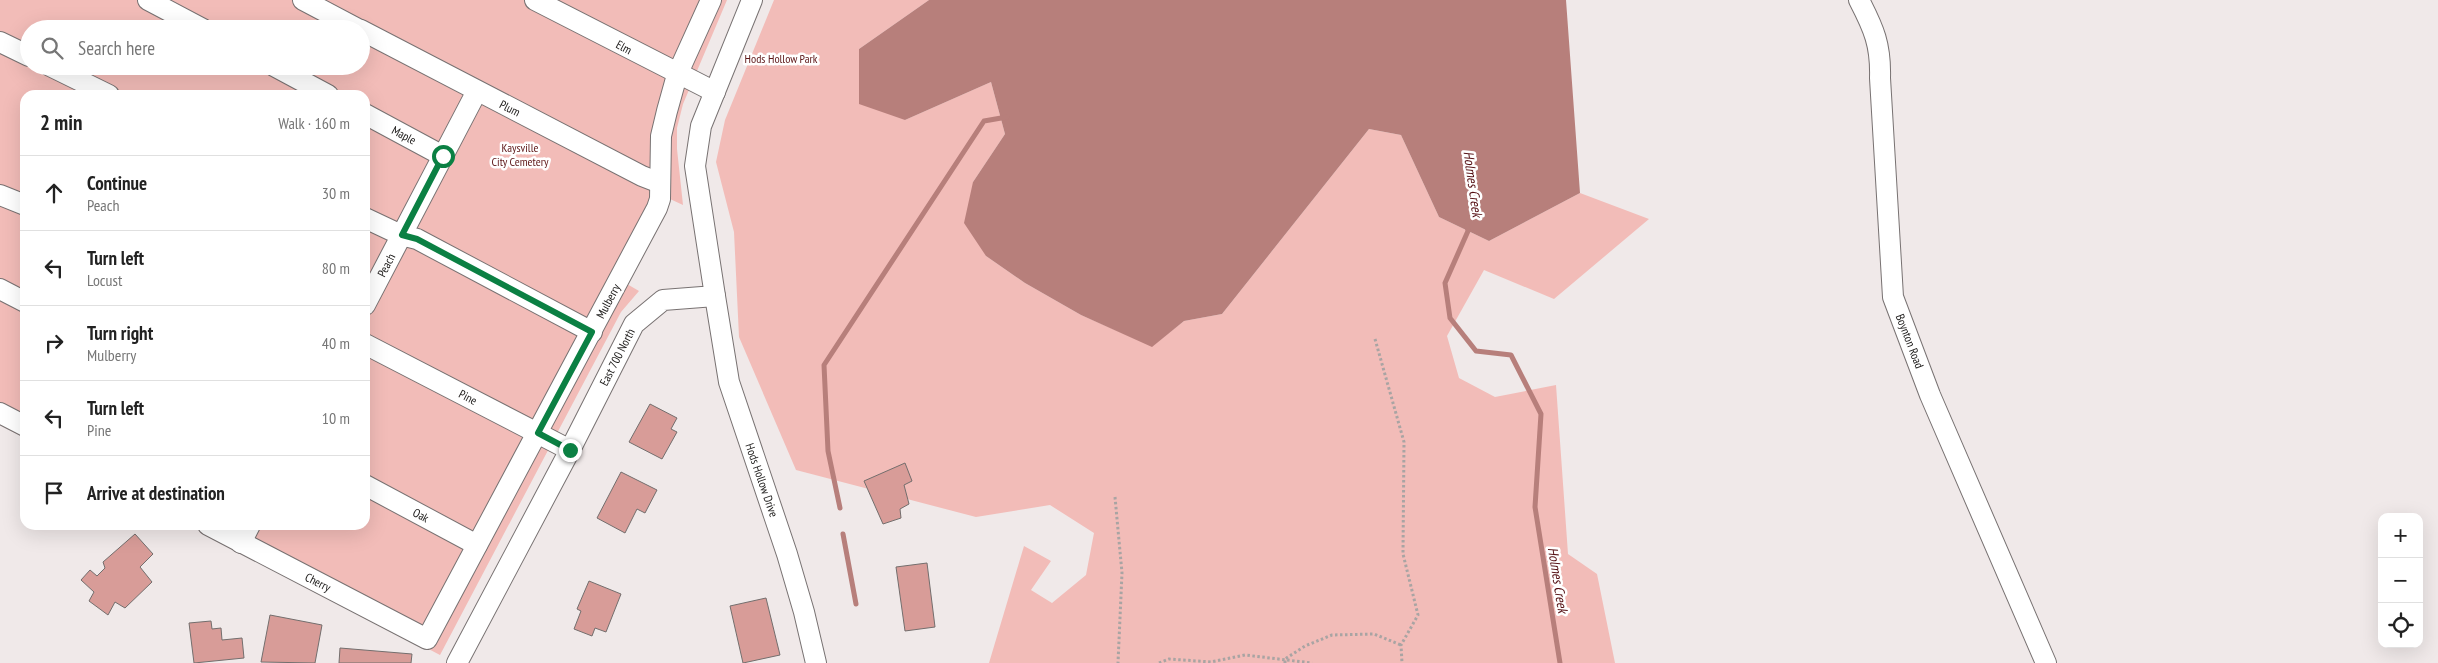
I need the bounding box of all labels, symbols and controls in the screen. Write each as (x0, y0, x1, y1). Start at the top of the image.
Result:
search box (20, 20, 370, 75)
icon: search (38, 34, 66, 62)
text: Search here (78, 36, 155, 60)
street label: Elm (614, 37, 635, 57)
park label: Hods Hollow Park (745, 51, 818, 66)
street label: Plum (497, 96, 523, 120)
text: 2 min (40, 109, 82, 136)
text: Walk · 160 m (278, 113, 350, 133)
street label: Maple (389, 122, 419, 148)
park label: Kaysville City Cemetery (492, 140, 549, 169)
route start (432, 145, 455, 168)
water label: Holmes Creek (1459, 150, 1487, 220)
text: Continue (87, 171, 147, 195)
icon: ahead (40, 179, 68, 207)
text: 30 m (322, 183, 350, 203)
text: Peach (87, 195, 120, 215)
text: Turn left (87, 246, 144, 270)
street label: Peach (374, 251, 398, 279)
icon: left (40, 254, 68, 282)
text: 80 m (322, 258, 350, 278)
text: Locust (87, 270, 122, 290)
street label: Mulberry (593, 281, 624, 321)
street label: Boynton Road (1893, 312, 1927, 370)
text: Turn right (87, 321, 153, 345)
street label: East 700 North (596, 326, 638, 388)
icon: right (40, 329, 68, 357)
text: 40 m (322, 333, 350, 353)
text: Mulberry (87, 345, 136, 365)
street label: Pine (456, 386, 480, 408)
text: Turn left (87, 396, 144, 420)
icon: left (40, 404, 68, 432)
text: 10 m (322, 408, 350, 428)
text: Pine (87, 420, 111, 440)
route end (559, 439, 582, 462)
street label: Hods Hollow Drive (742, 441, 782, 519)
icon: arrive (40, 479, 68, 507)
text: Arrive at destination (87, 481, 225, 505)
street label: Oak (410, 505, 432, 526)
map controls (2378, 513, 2423, 648)
button: + (2378, 513, 2423, 558)
water label: Holmes Creek (1544, 546, 1572, 616)
button: − (2378, 558, 2423, 603)
street label: Cherry (303, 569, 334, 595)
button: locate (2378, 603, 2423, 648)

